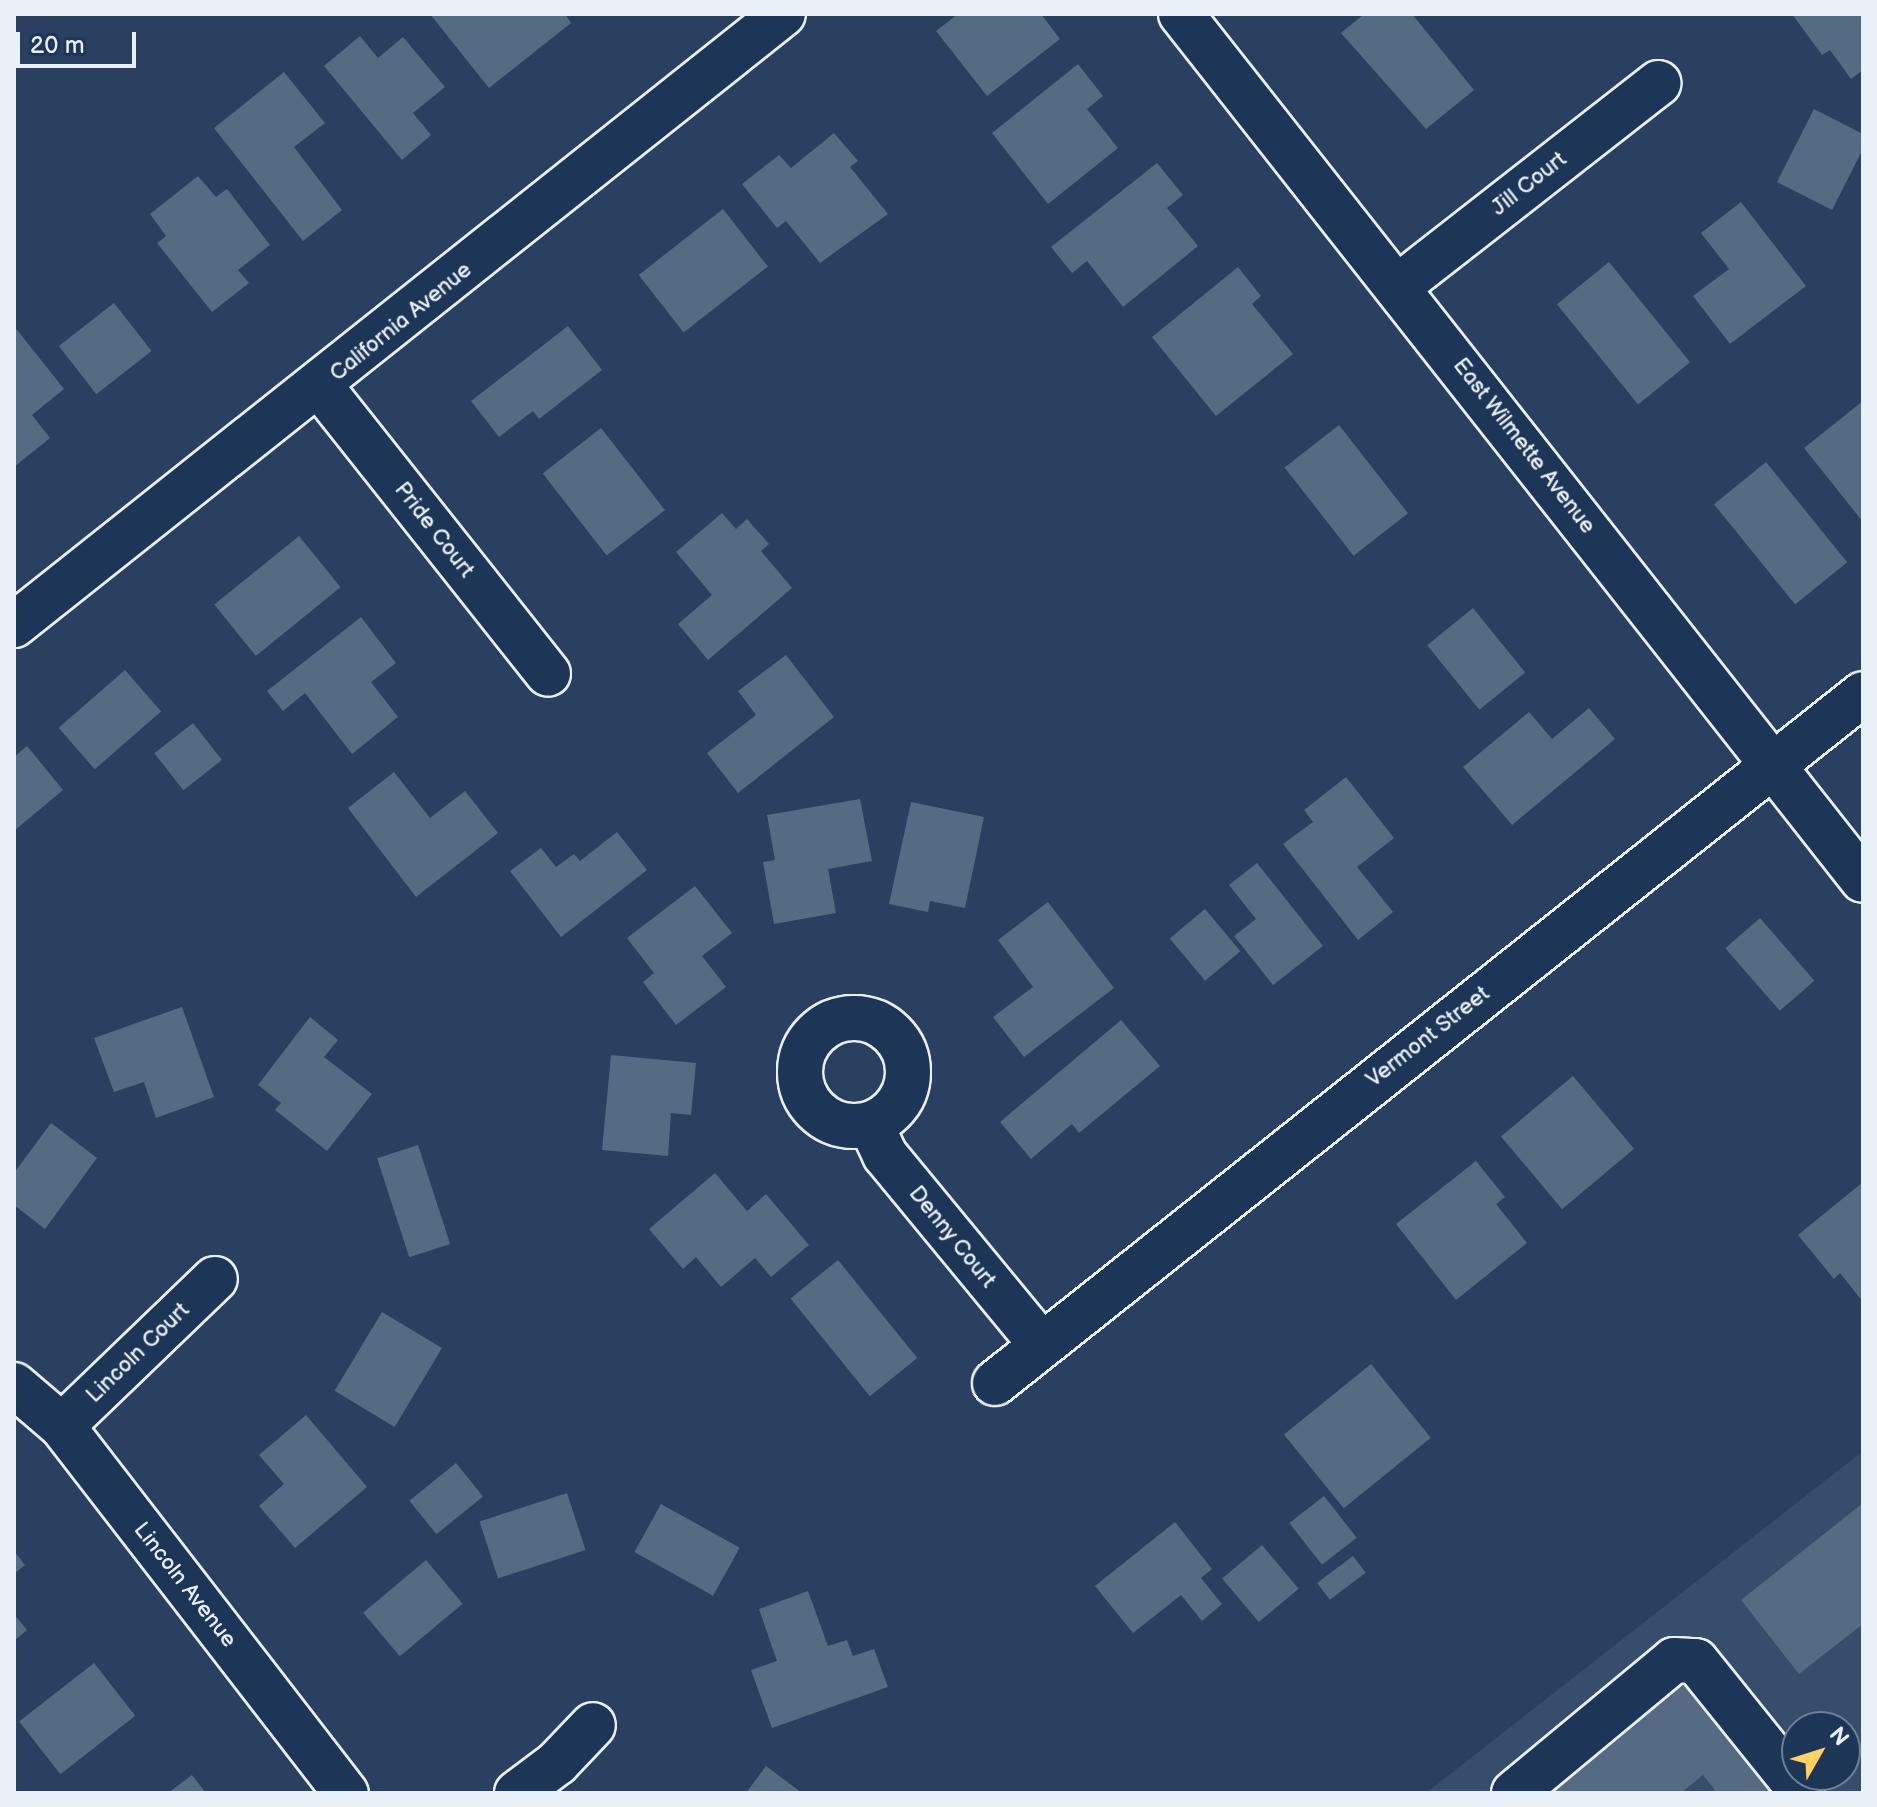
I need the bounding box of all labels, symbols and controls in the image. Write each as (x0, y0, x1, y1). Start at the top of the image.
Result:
scale bar (20, 16, 140, 66)
text: 20 m (30, 31, 85, 60)
street label: Jill Court (1486, 147, 1572, 221)
street label: California Avenue (325, 257, 477, 387)
street label: East Wilmette Avenue (1447, 353, 1601, 539)
street label: Pride Court (389, 477, 479, 583)
street label: Vermont Street (1361, 981, 1495, 1093)
street label: Denny Court (903, 1180, 1001, 1294)
street label: Lincoln Court (81, 1297, 195, 1409)
street label: Lincoln Avenue (128, 1517, 242, 1653)
north arrow (1781, 1711, 1861, 1791)
text: N (1823, 1722, 1854, 1752)

